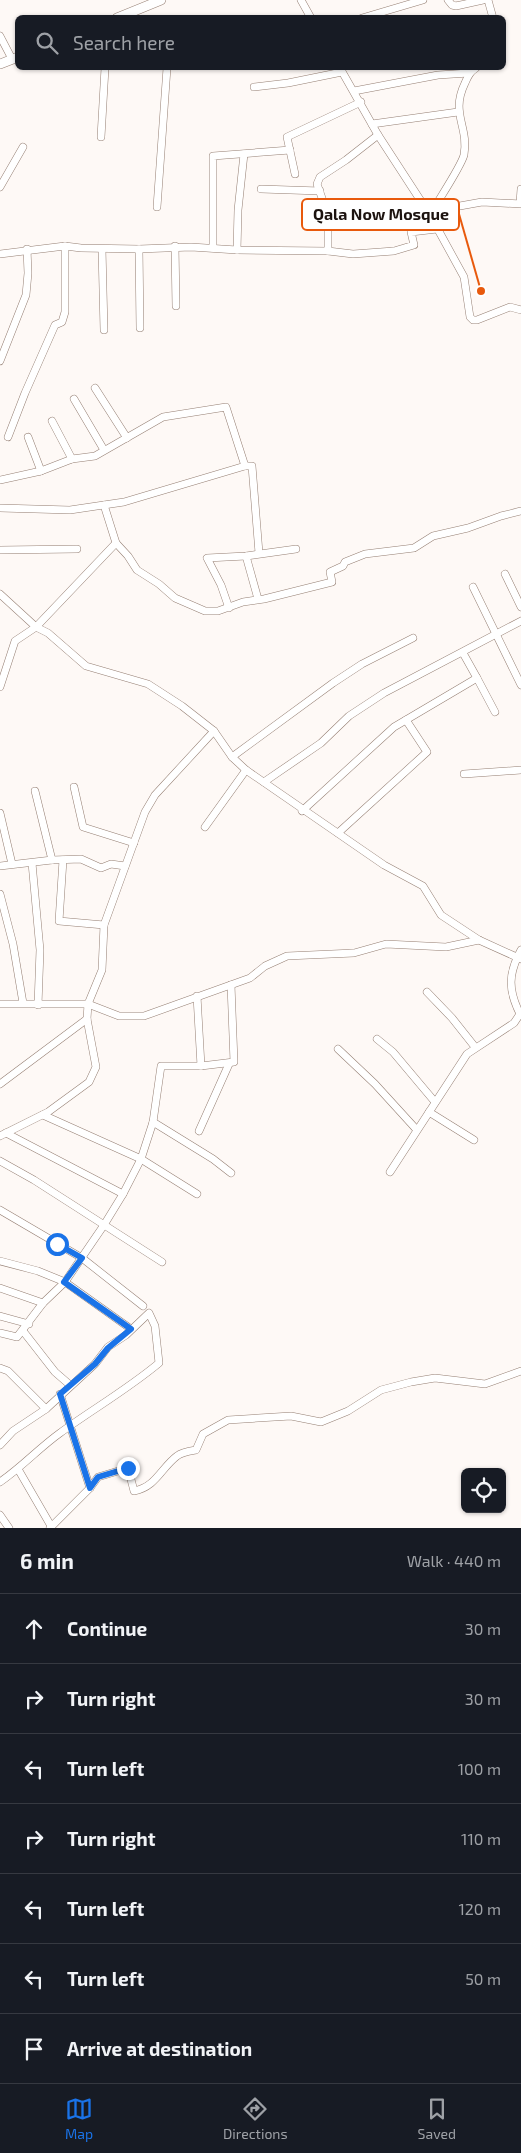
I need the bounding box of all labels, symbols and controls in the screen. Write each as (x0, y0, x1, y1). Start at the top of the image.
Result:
search box (15, 15, 506, 70)
icon: search (33, 29, 61, 57)
text: Search here (73, 31, 175, 54)
callout: Qala Now Mosque (302, 199, 459, 230)
text: Qala Now Mosque (313, 204, 449, 224)
route start (46, 1233, 69, 1256)
route end (117, 1457, 140, 1480)
map controls (461, 1468, 506, 1513)
button: locate (461, 1468, 506, 1513)
text: 6 min (20, 1548, 74, 1573)
text: Walk · 440 m (407, 1551, 501, 1570)
icon: ahead (20, 1615, 48, 1643)
text: Continue (67, 1617, 147, 1640)
text: 30 m (465, 1619, 501, 1638)
icon: right (20, 1685, 48, 1713)
text: Turn right (67, 1687, 155, 1710)
text: 30 m (465, 1689, 501, 1708)
icon: left (20, 1755, 48, 1783)
text: Turn left (67, 1757, 144, 1780)
text: 100 m (458, 1759, 501, 1778)
icon: right (20, 1825, 48, 1853)
text: Turn right (67, 1827, 155, 1850)
text: 110 m (461, 1829, 501, 1848)
icon: left (20, 1895, 48, 1923)
text: Turn left (67, 1897, 144, 1920)
text: 120 m (458, 1899, 501, 1918)
icon: left (20, 1965, 48, 1993)
text: Turn left (67, 1967, 144, 1990)
text: 50 m (465, 1969, 501, 1988)
icon: arrive (20, 2035, 48, 2063)
text: Arrive at destination (67, 2037, 252, 2060)
tab: Map (65, 2095, 93, 2142)
tab: Directions (223, 2095, 288, 2142)
tab: Saved (418, 2095, 456, 2142)

